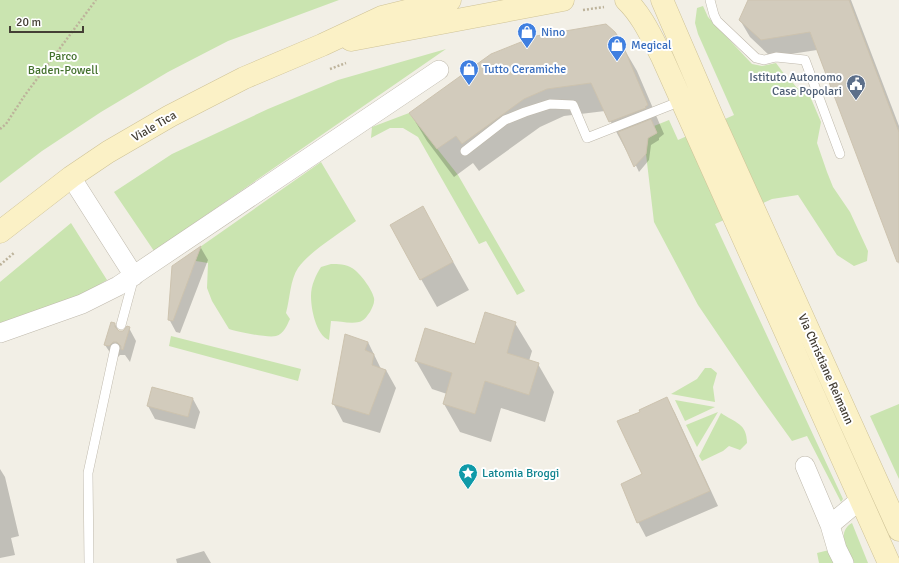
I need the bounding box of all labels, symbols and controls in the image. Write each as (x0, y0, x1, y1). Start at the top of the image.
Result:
scale bar (10, 8, 83, 34)
text: 20 m (16, 15, 41, 30)
shop icon: Nino (516, 21, 538, 49)
place label: Nino (541, 25, 565, 40)
shop icon: Megical (606, 34, 628, 62)
place label: Megical (631, 38, 672, 53)
park label: Parco Baden-Powell (28, 49, 99, 78)
shop icon: Tutto Ceramiche (458, 58, 480, 86)
place label: Tutto Ceramiche (483, 62, 566, 77)
place label: Istituto Autonomo Case Popolari (749, 70, 842, 99)
public building icon: Istituto Autonomo Case Popolari (845, 73, 867, 101)
street label: Viale Tica (129, 108, 179, 145)
street label: Via Christiane Reimann (794, 312, 857, 427)
place icon: Latomia Broggi (457, 462, 479, 490)
place label: Latomia Broggi (482, 466, 559, 481)

